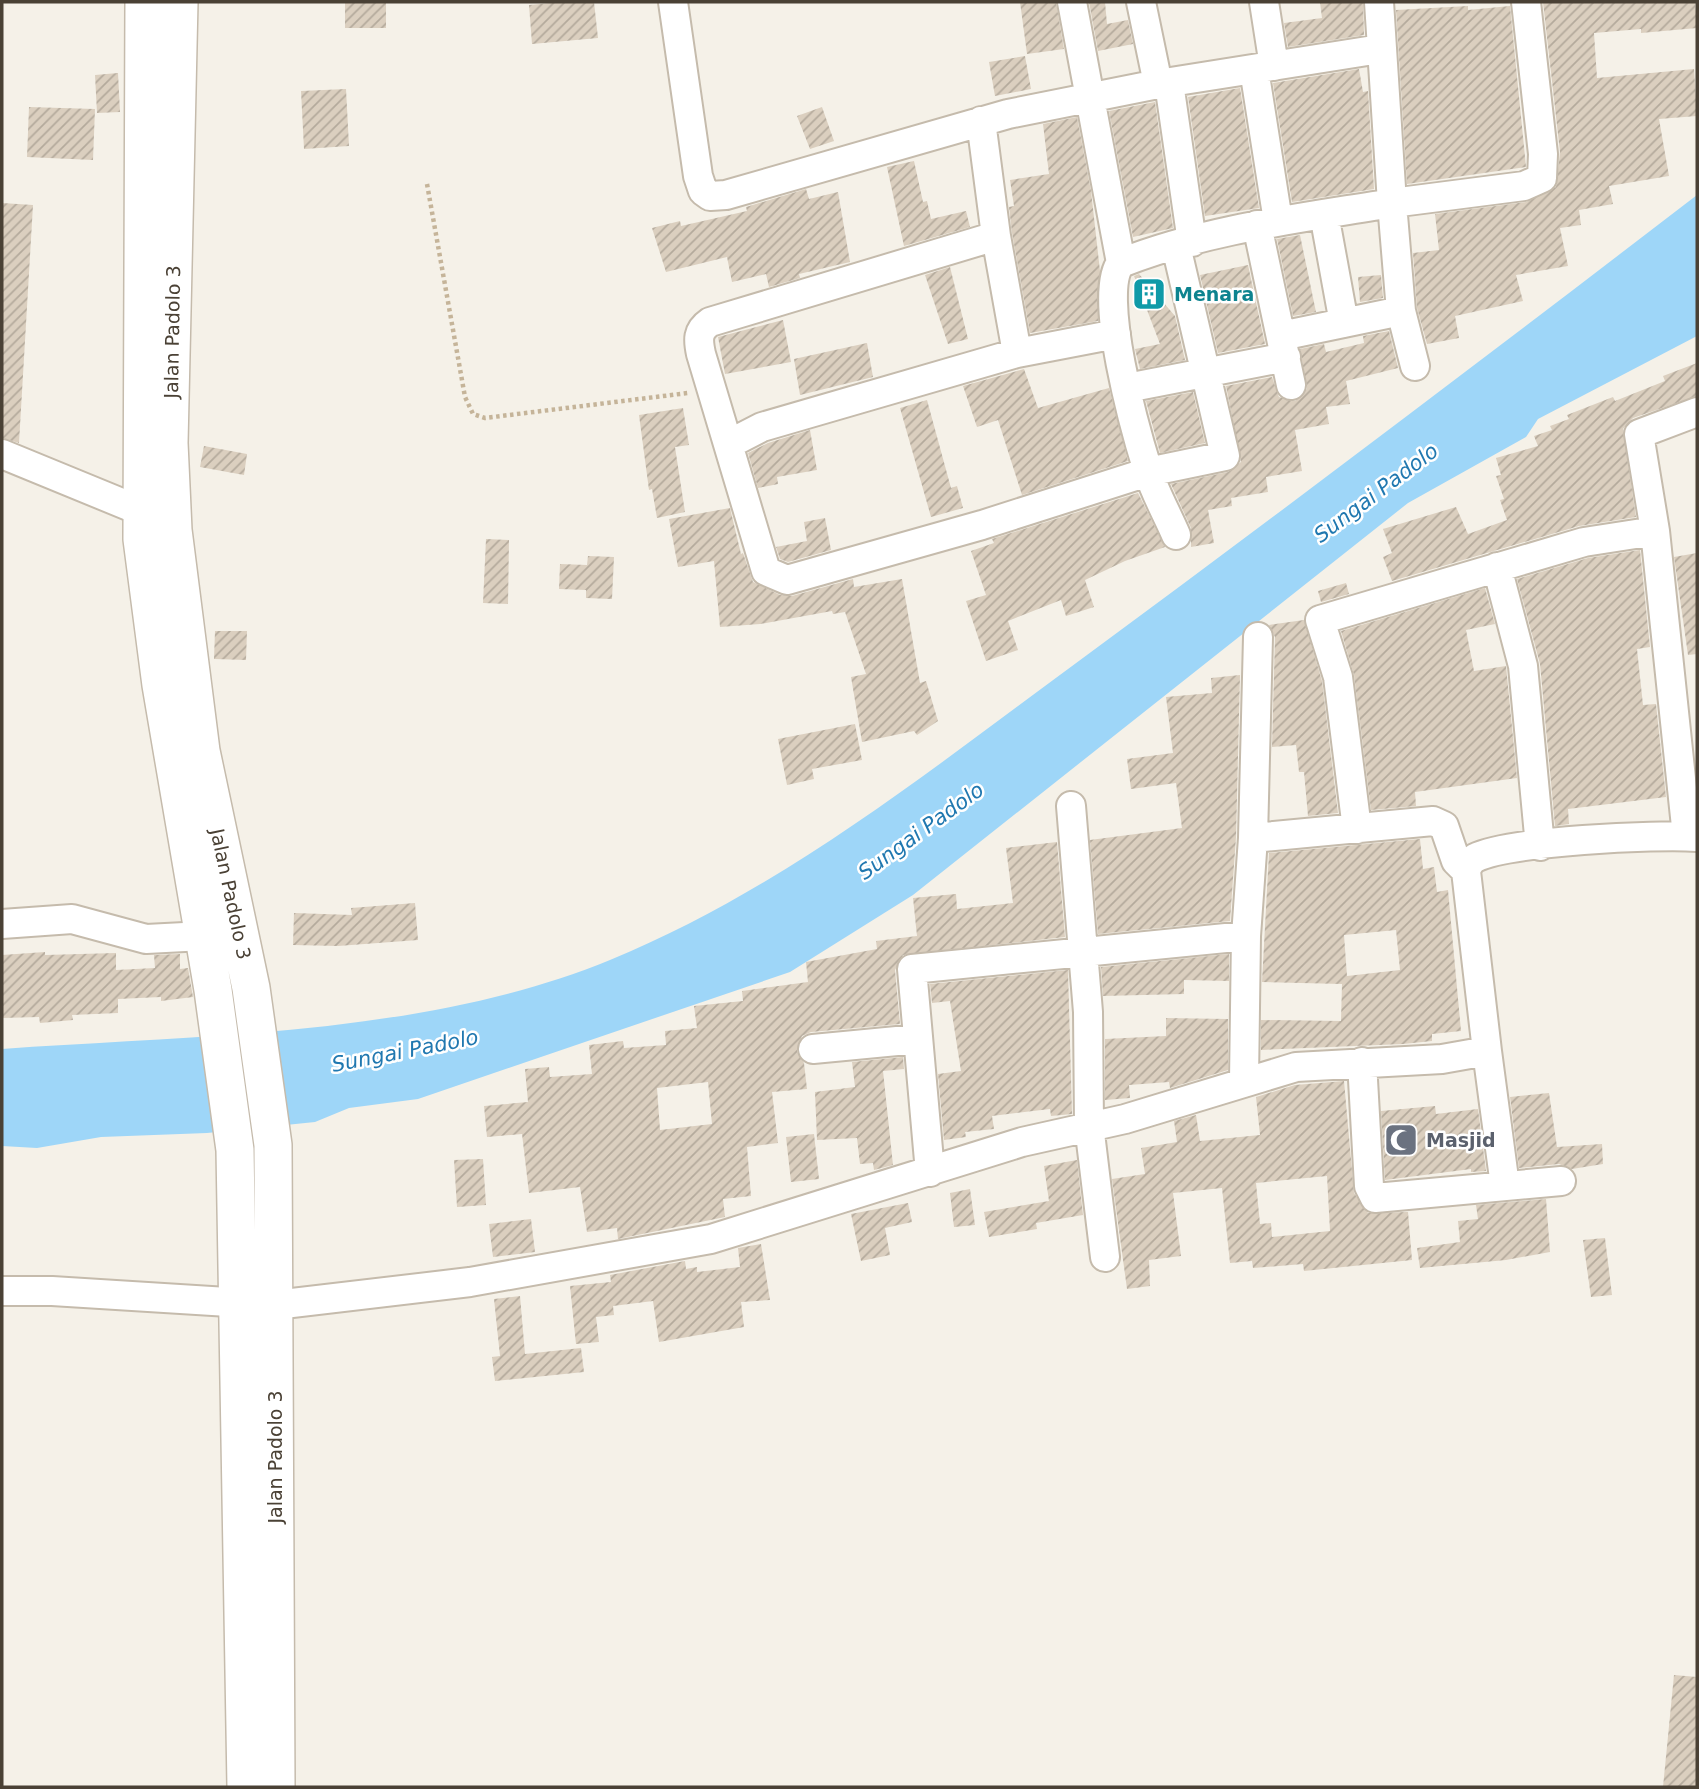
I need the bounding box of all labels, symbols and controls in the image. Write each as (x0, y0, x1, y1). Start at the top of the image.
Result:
street label: Jalan Padolo 3 (160, 265, 184, 400)
building icon: Menara (1130, 275, 1168, 313)
place label: Menara (1174, 283, 1254, 305)
water label: Sungai Padolo (1309, 439, 1443, 547)
water label: Sungai Padolo (854, 777, 988, 885)
street label: Jalan Padolo 3 (206, 826, 256, 961)
water label: Sungai Padolo (330, 1025, 480, 1077)
mosque icon: Masjid (1382, 1121, 1420, 1159)
place label: Masjid (1426, 1129, 1496, 1151)
street label: Jalan Padolo 3 (264, 1390, 286, 1525)

